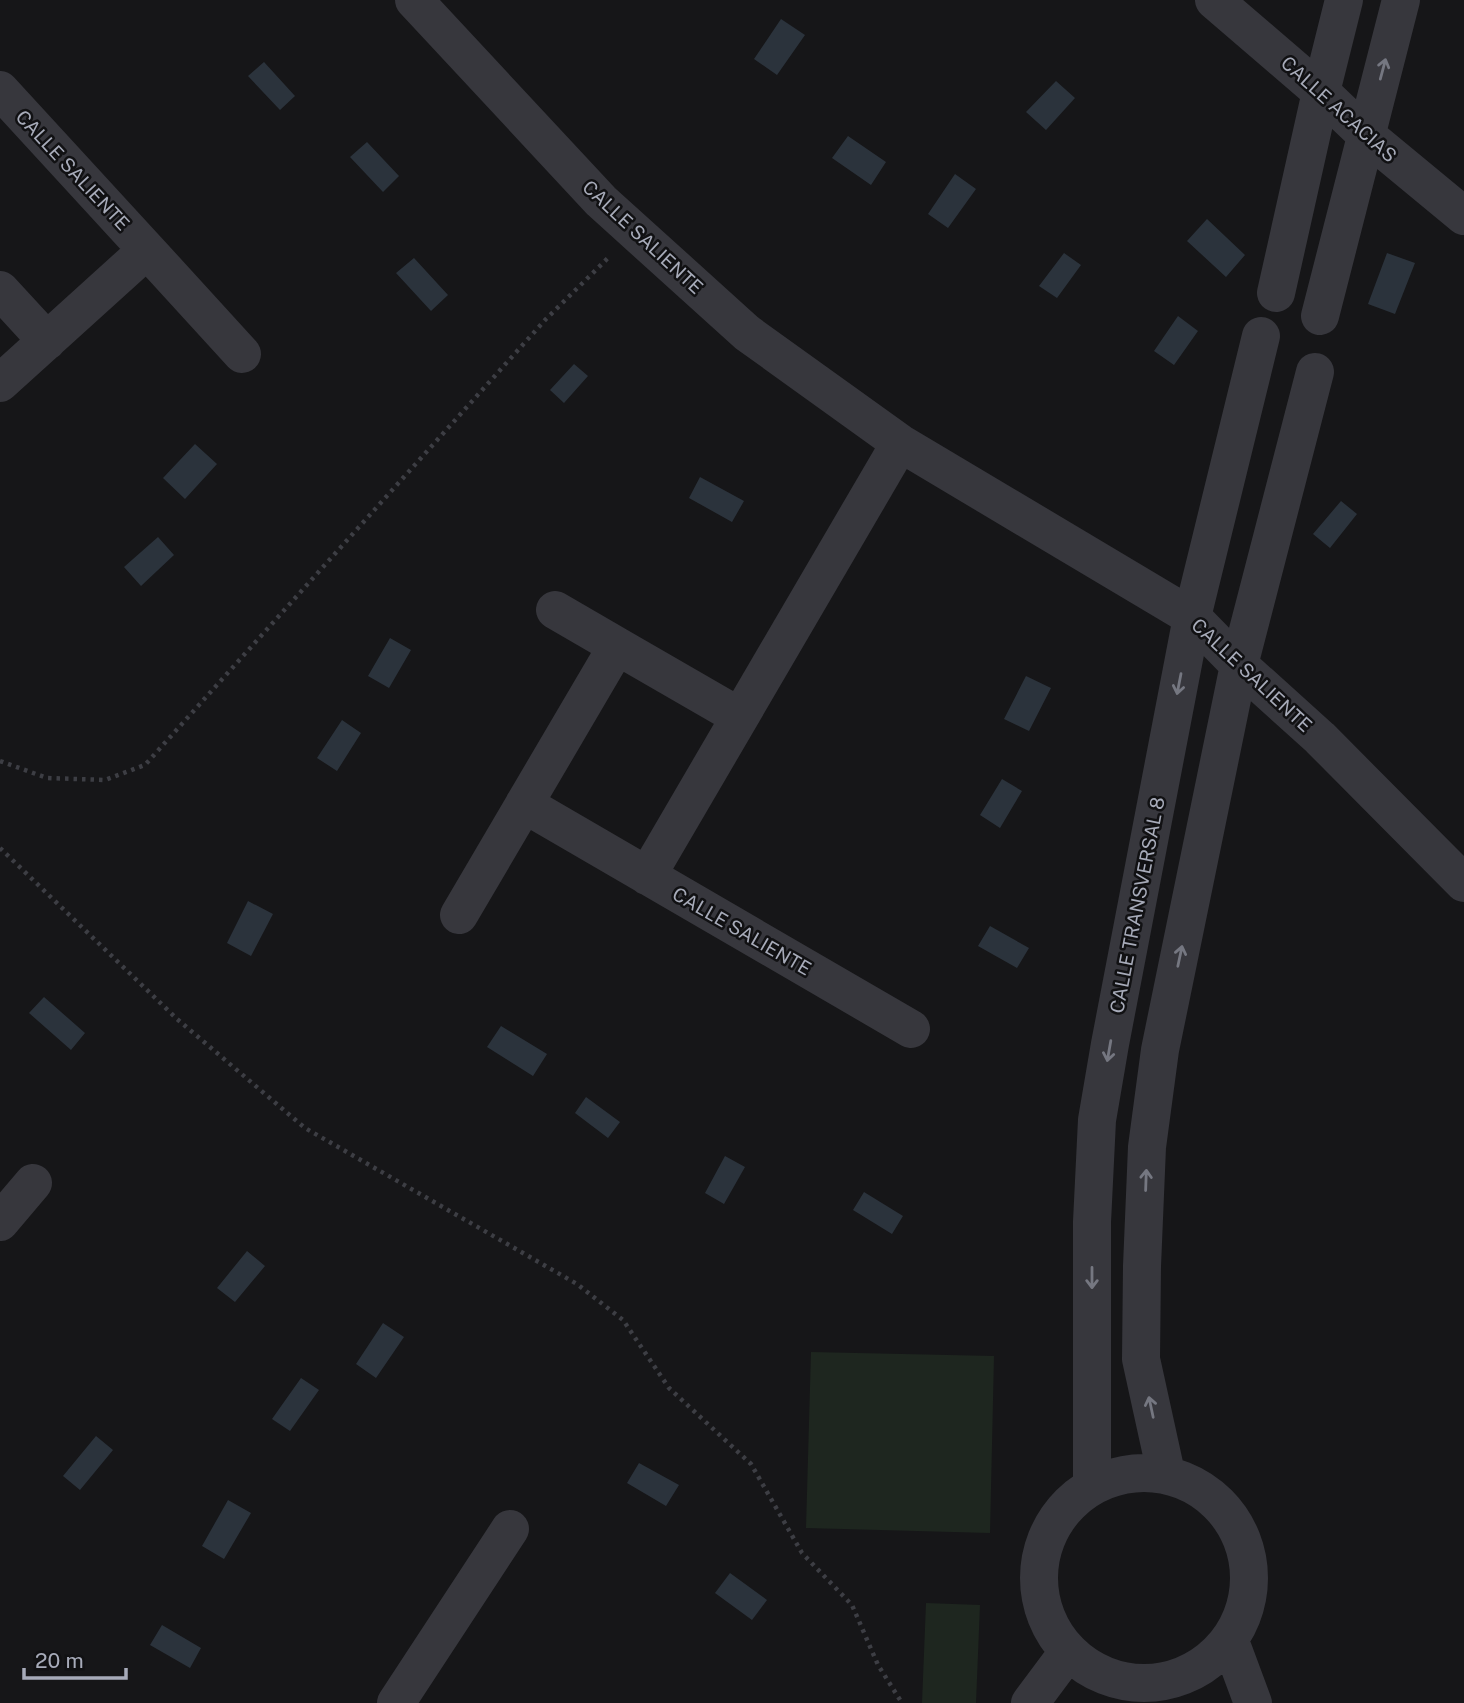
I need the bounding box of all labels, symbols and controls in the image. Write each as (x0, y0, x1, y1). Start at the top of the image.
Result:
street label: CALLE ACACIAS (1277, 51, 1401, 167)
one-way arrow (1377, 58, 1390, 81)
street label: CALLE SALIENTE (12, 105, 134, 235)
street label: CALLE SALIENTE (578, 176, 708, 298)
street label: CALLE SALIENTE (1187, 614, 1317, 736)
one-way arrow (1172, 672, 1186, 695)
street label: CALLE TRANSVERSAL 8 (1105, 795, 1169, 1015)
street label: CALLE SALIENTE (669, 882, 815, 980)
one-way arrow (1173, 945, 1187, 968)
one-way arrow (1102, 1039, 1115, 1062)
one-way arrow (1139, 1169, 1152, 1192)
one-way arrow (1085, 1266, 1099, 1289)
one-way arrow (1144, 1396, 1158, 1419)
scale bar (24, 1636, 126, 1680)
text: 20 m (35, 1648, 84, 1673)

